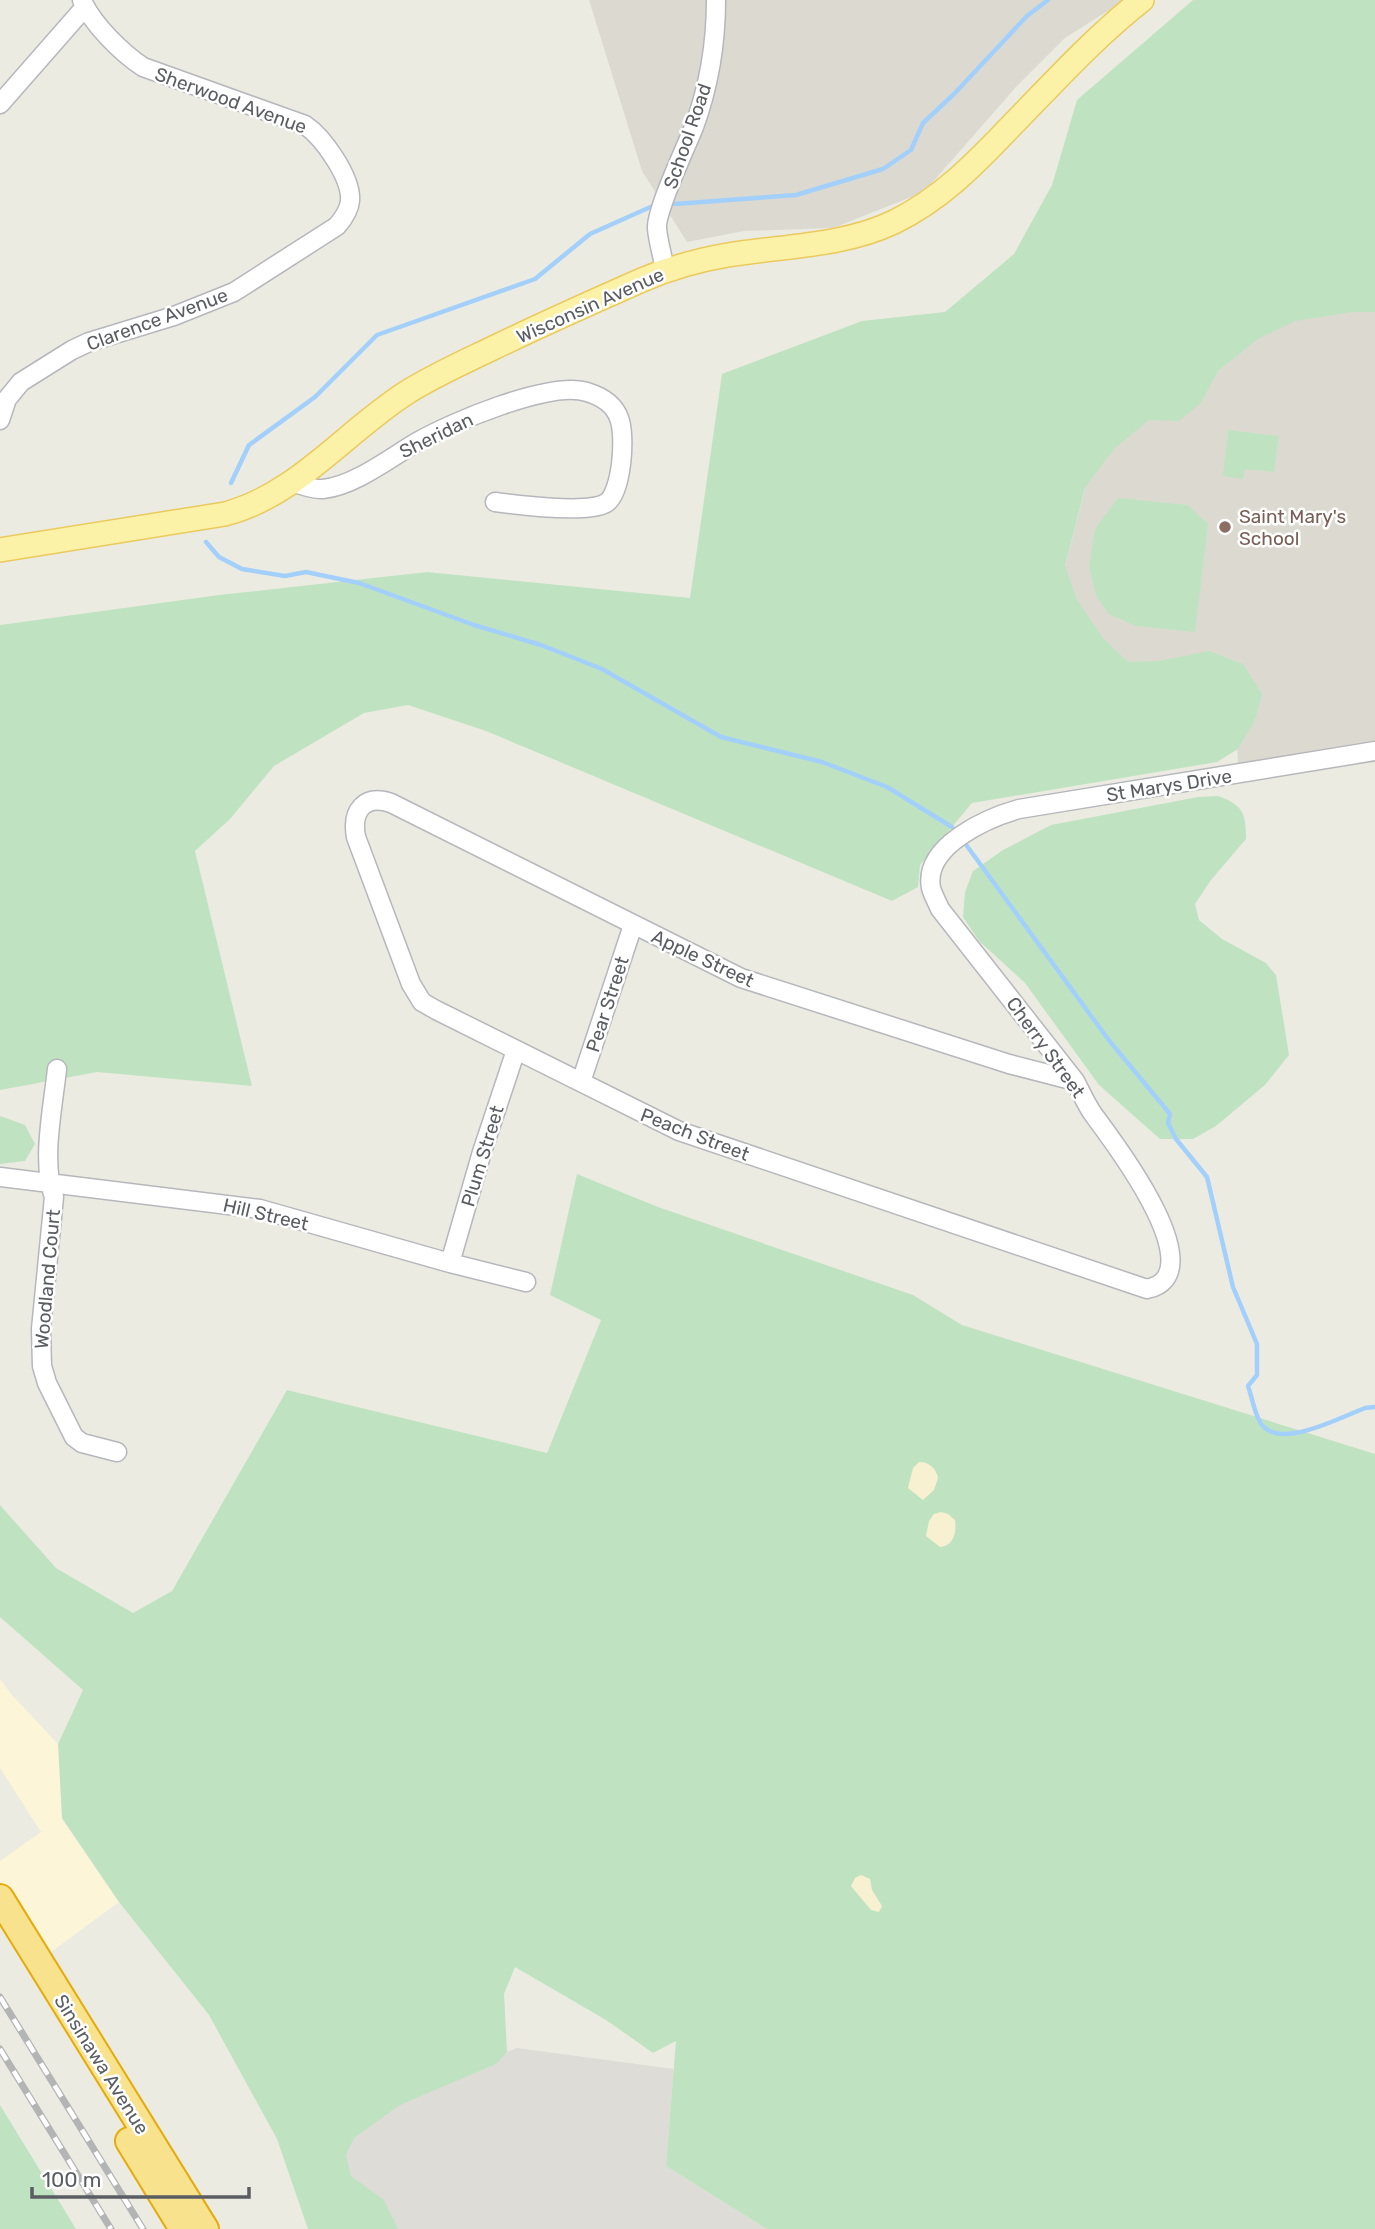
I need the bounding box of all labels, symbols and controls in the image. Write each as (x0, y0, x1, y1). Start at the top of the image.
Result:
street label: Sherwood Avenue (152, 62, 310, 139)
street label: School Road (659, 80, 716, 192)
street label: Wisconsin Avenue (513, 263, 667, 348)
street label: Clarence Avenue (83, 283, 231, 356)
street label: Sheridan (396, 408, 477, 463)
place label: Saint Mary's School (1239, 505, 1346, 550)
marker: Saint Mary's School (1217, 519, 1233, 535)
street label: St Marys Drive (1105, 764, 1234, 807)
street label: Apple Street (648, 925, 758, 992)
street label: Pear Street (581, 953, 634, 1055)
street label: Cherry Street (1001, 992, 1090, 1103)
street label: Plum Street (456, 1102, 509, 1210)
street label: Peach Street (637, 1103, 753, 1166)
street label: Hill Street (221, 1193, 311, 1236)
street label: Woodland Court (30, 1208, 65, 1350)
street label: Sinsinawa Avenue (49, 1990, 154, 2138)
scale bar (32, 2156, 248, 2200)
text: 100 m (42, 2167, 101, 2192)

